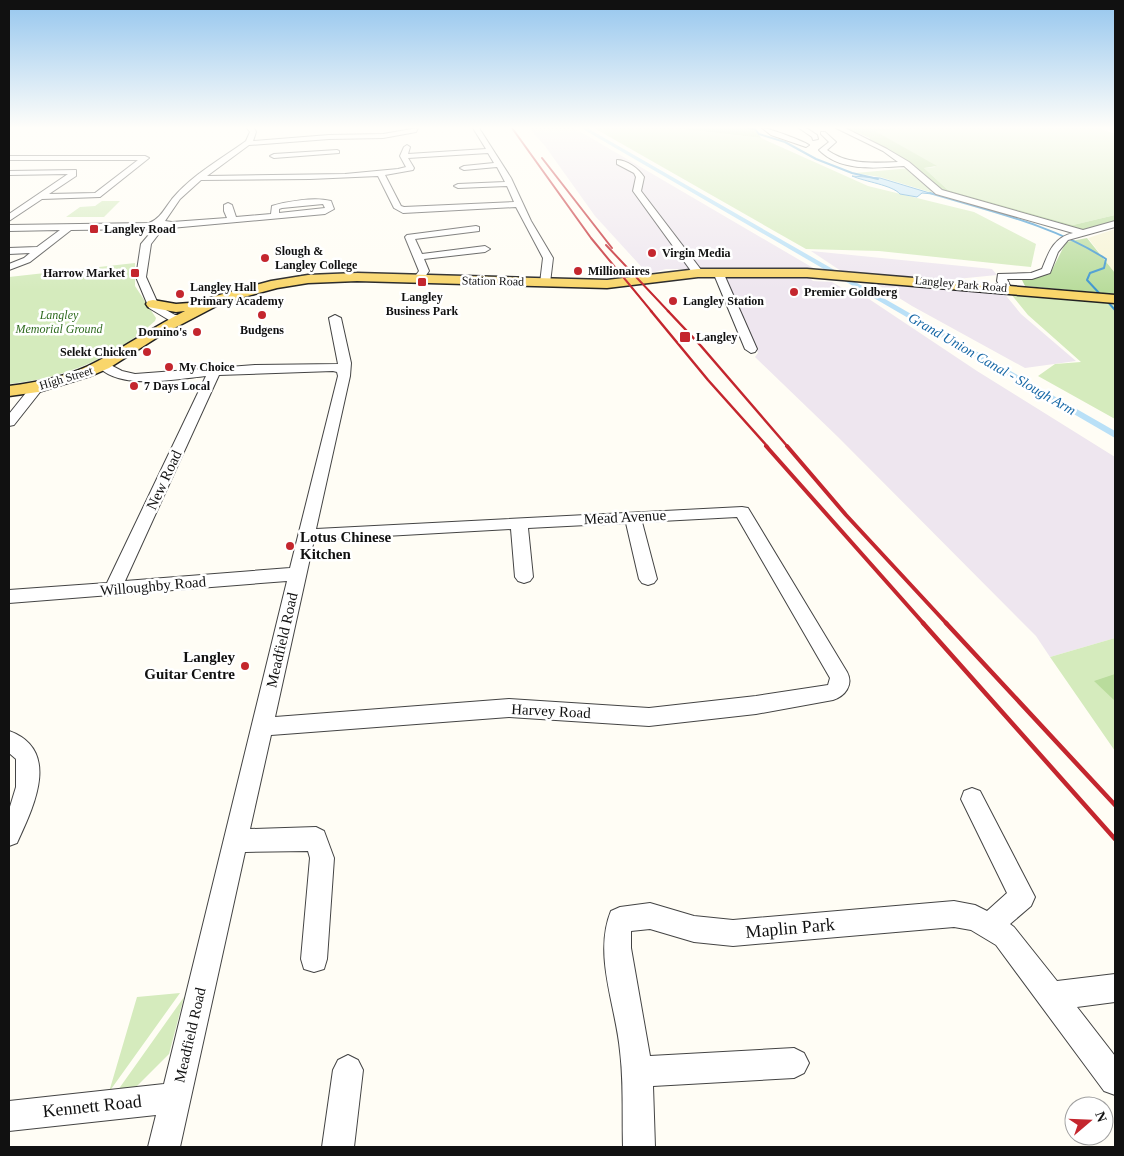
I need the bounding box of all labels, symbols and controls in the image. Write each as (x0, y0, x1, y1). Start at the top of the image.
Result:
place label: Langley Road (104, 222, 176, 236)
marker: Langley Road (88, 223, 100, 235)
place label: Slough & Langley College (275, 244, 358, 272)
place label: Virgin Media (662, 246, 731, 260)
marker: Virgin Media (646, 247, 658, 259)
marker: Slough & Langley College (259, 252, 271, 264)
place label: Millionaires (588, 264, 650, 278)
marker: Millionaires (572, 265, 584, 277)
place label: Harrow Market (43, 266, 125, 280)
marker: Harrow Market (129, 267, 141, 279)
street label: Station Road (462, 273, 524, 289)
street label: Langley Park Road (914, 273, 1008, 295)
marker: Langley Business Park (416, 276, 428, 288)
place label: Langley Hall Primary Academy (190, 280, 284, 308)
place label: Premier Goldberg (804, 285, 897, 299)
marker: Premier Goldberg (788, 286, 800, 298)
marker: Langley Hall Primary Academy (174, 288, 186, 300)
place label: Langley Business Park (386, 290, 458, 318)
place label: Langley Station (683, 294, 764, 308)
marker: Langley Station (667, 295, 679, 307)
park label: Langley Memorial Ground (14, 308, 104, 336)
marker: Budgens (256, 309, 268, 321)
water label: Grand Union Canal - Slough Arm (906, 310, 1078, 418)
place label: Budgens (240, 323, 284, 337)
place label: Domino's (138, 325, 187, 339)
marker: Domino's (191, 326, 203, 338)
marker: Langley (678, 330, 692, 344)
place label: Langley (696, 330, 737, 344)
place label: Selekt Chicken (60, 345, 137, 359)
marker: Selekt Chicken (141, 346, 153, 358)
place label: My Choice (179, 360, 235, 374)
marker: My Choice (163, 361, 175, 373)
street label: High Street (38, 363, 95, 393)
place label: 7 Days Local (144, 379, 211, 393)
marker: 7 Days Local (128, 380, 140, 392)
street label: New Road (143, 447, 185, 512)
street label: Mead Avenue (583, 507, 667, 527)
place label: Lotus Chinese Kitchen (300, 529, 392, 562)
marker: Lotus Chinese Kitchen (284, 540, 296, 552)
street label: Willoughby Road (99, 573, 207, 599)
street label: Meadfield Road (263, 590, 301, 689)
place label: Langley Guitar Centre (144, 649, 235, 682)
marker: Langley Guitar Centre (239, 660, 251, 672)
street label: Harvey Road (511, 701, 592, 721)
street label: Maplin Park (745, 914, 835, 942)
street label: Meadfield Road (171, 985, 209, 1084)
street label: Kennett Road (41, 1091, 143, 1121)
north arrow (1064, 1096, 1114, 1146)
text: N (1092, 1110, 1110, 1124)

